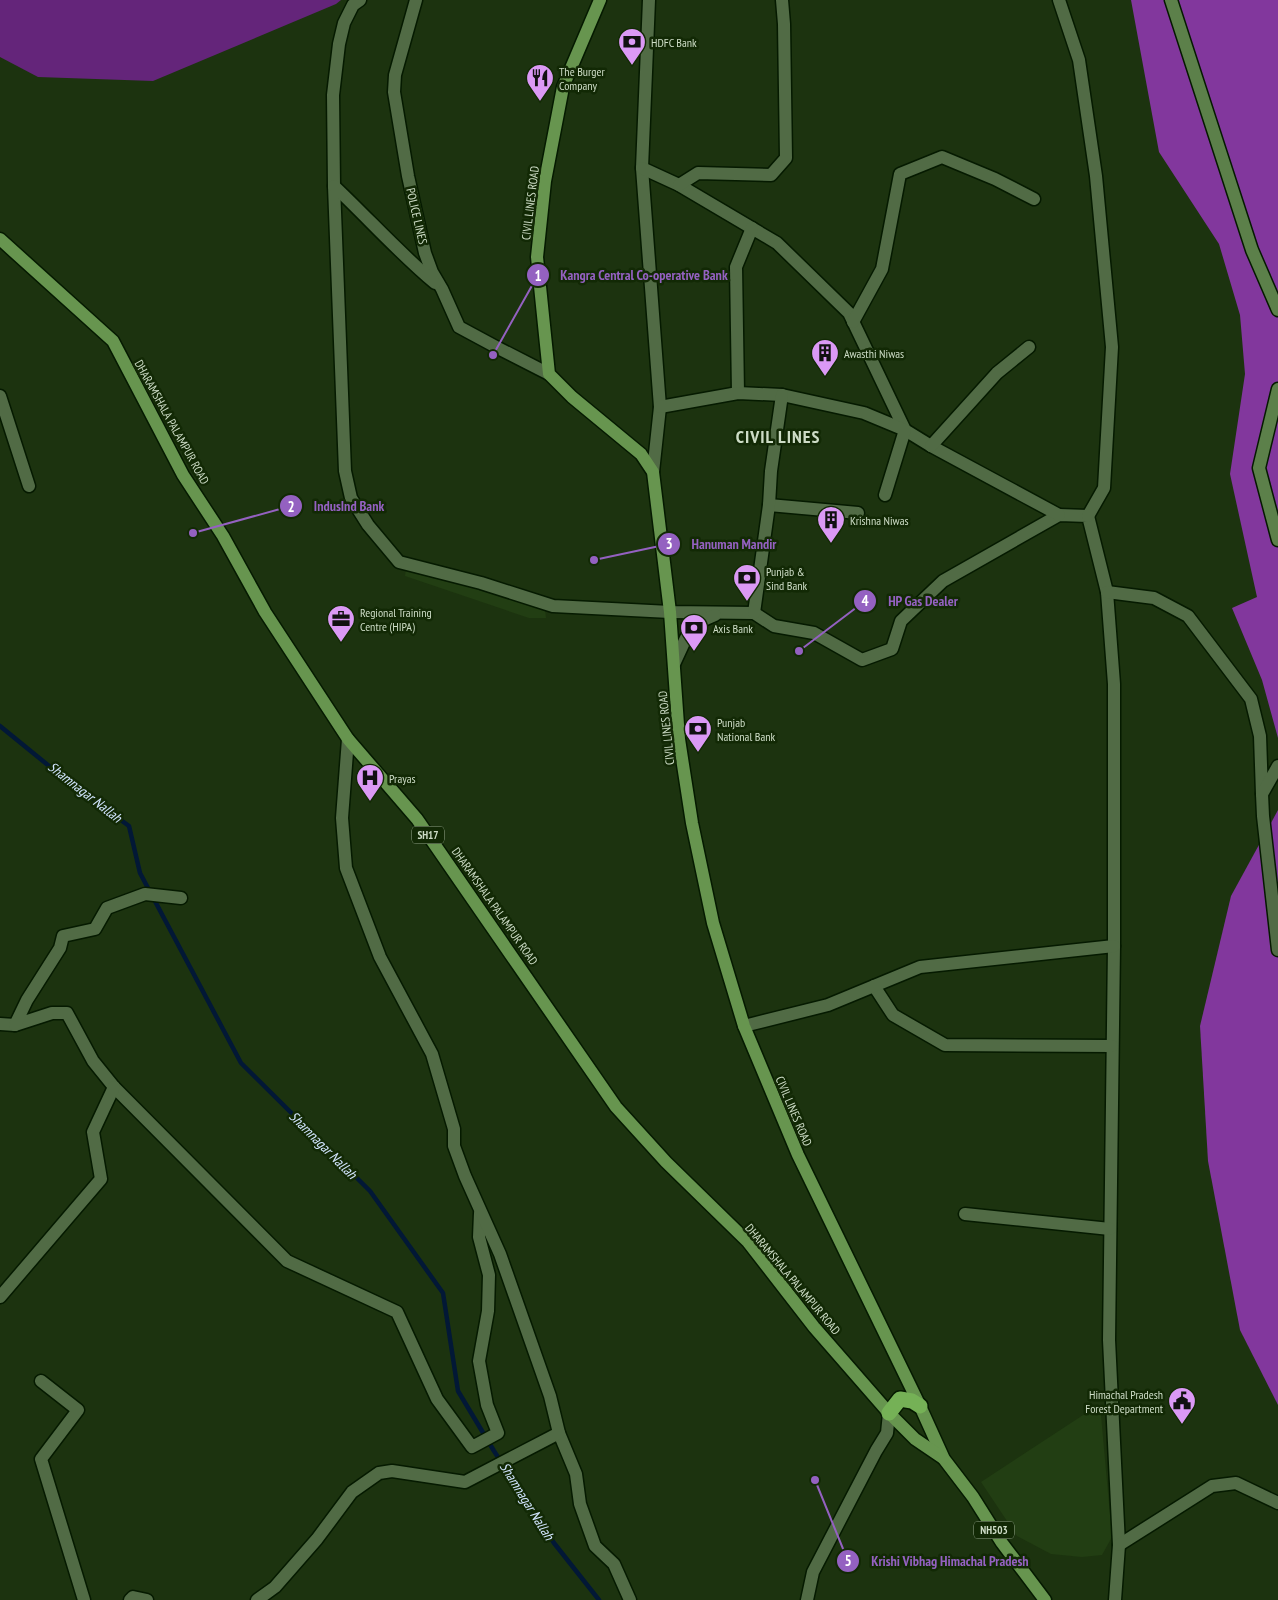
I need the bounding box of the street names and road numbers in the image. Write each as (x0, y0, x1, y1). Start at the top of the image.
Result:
street label: CIVIL LINES ROAD (518, 165, 542, 241)
street label: POLICE LINES (403, 186, 431, 246)
street label: DHARAMSHALA PALAMPUR ROAD (132, 357, 212, 487)
street label: CIVIL LINES ROAD (655, 690, 677, 766)
road number: SH17 (412, 826, 444, 844)
street label: DHARAMSHALA PALAMPUR ROAD (449, 844, 541, 968)
street label: CIVIL LINES ROAD (773, 1074, 815, 1148)
street label: DHARAMSHALA PALAMPUR ROAD (742, 1221, 844, 1337)
road number: NH503 (974, 1522, 1014, 1538)

